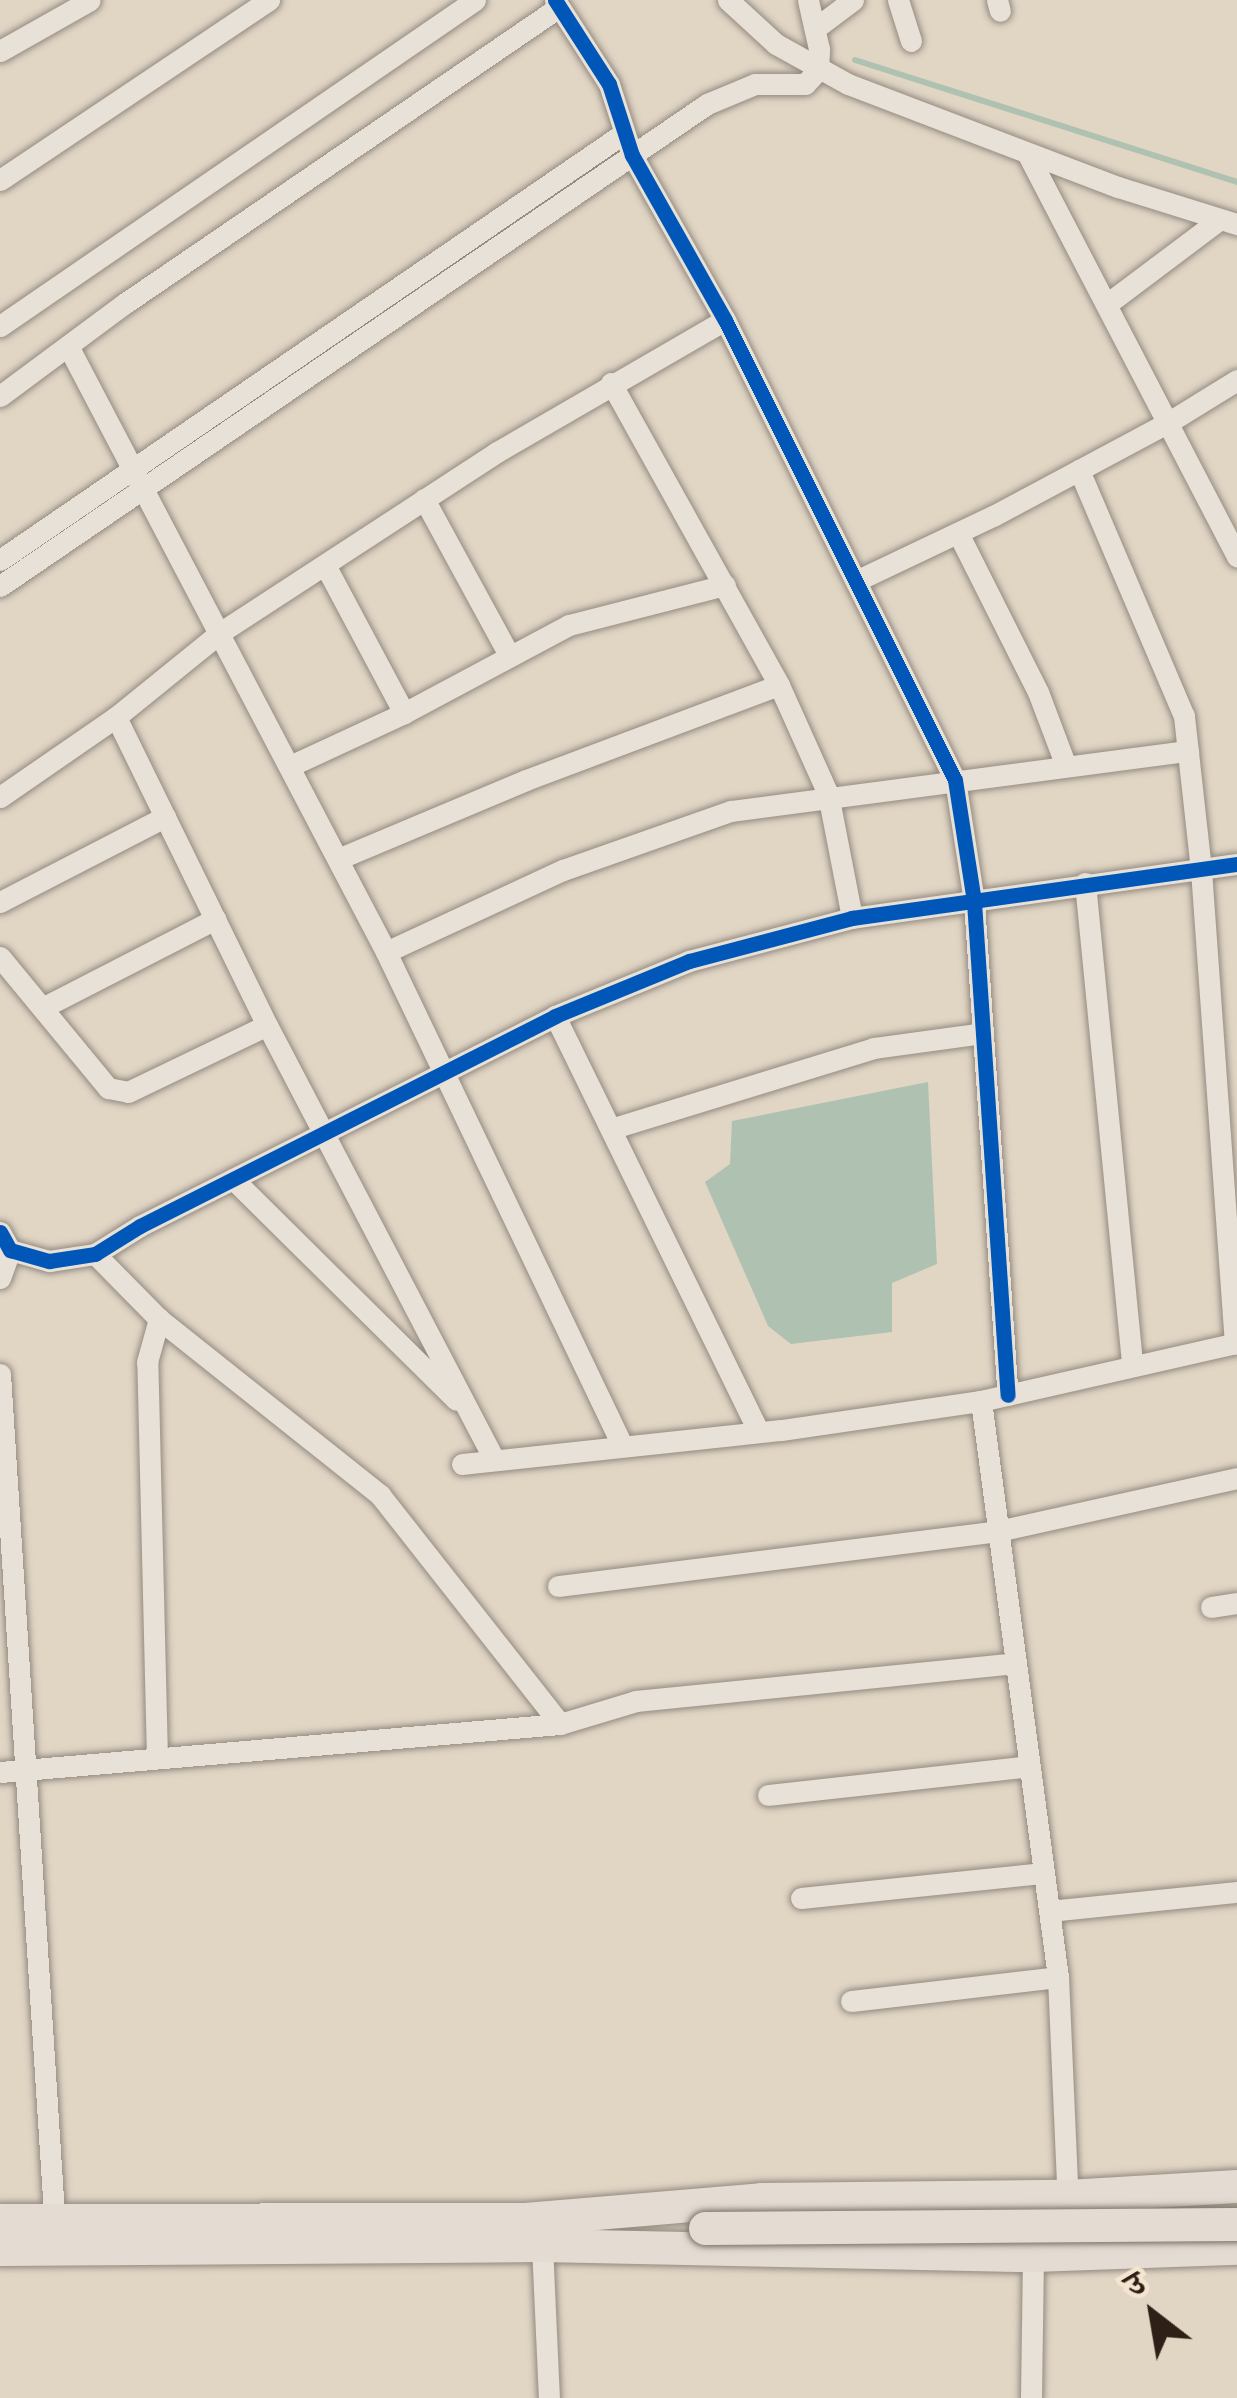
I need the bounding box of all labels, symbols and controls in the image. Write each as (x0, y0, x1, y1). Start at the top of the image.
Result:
north arrow (1093, 2254, 1213, 2374)
text: उ (1115, 2258, 1154, 2308)

